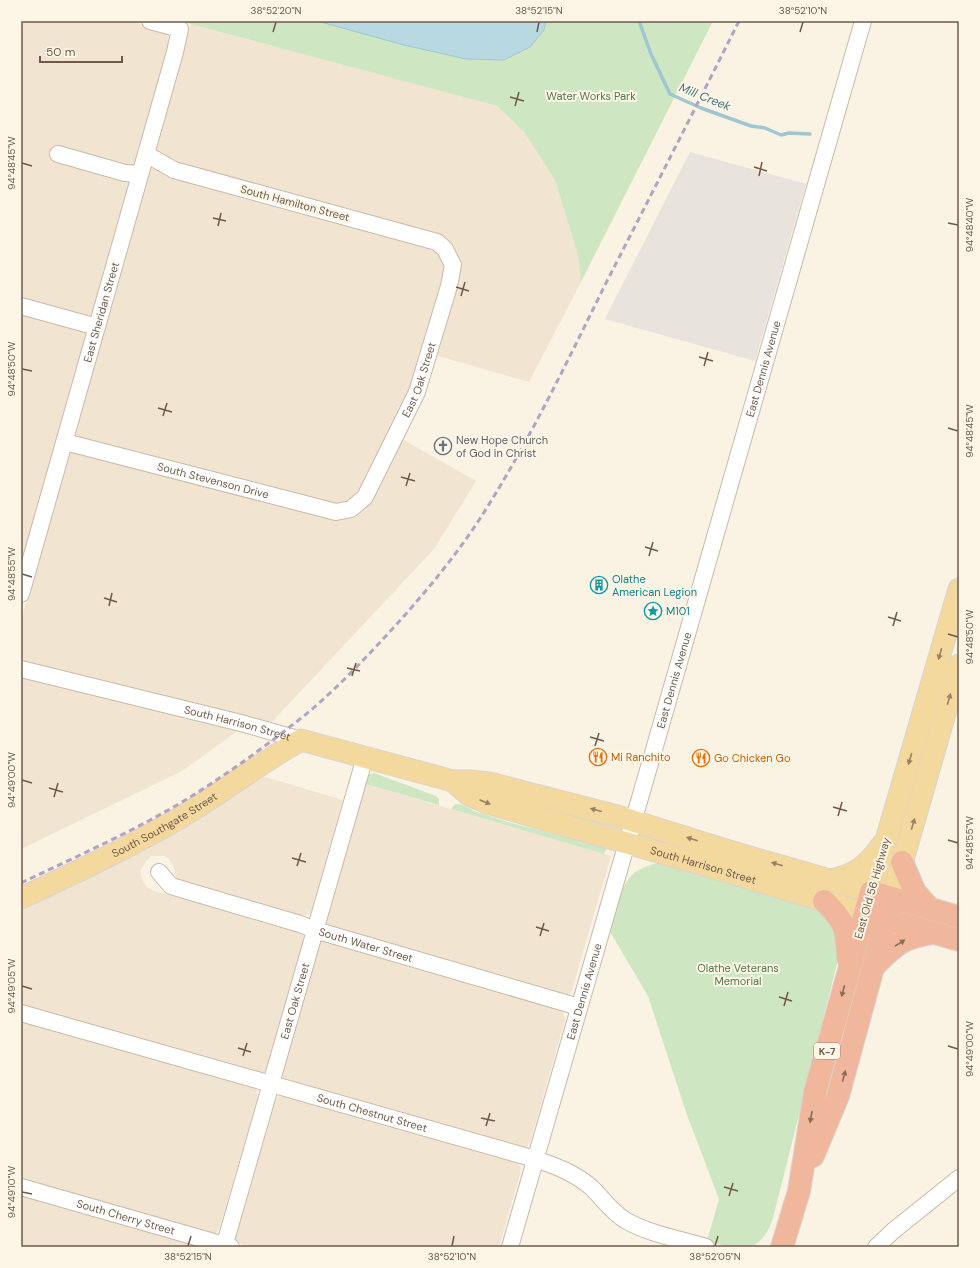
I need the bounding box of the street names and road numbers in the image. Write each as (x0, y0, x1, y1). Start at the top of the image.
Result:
street label: South Hamilton Street (239, 182, 351, 224)
street label: East Sheridan Street (80, 260, 122, 364)
street label: East Dennis Avenue (743, 319, 784, 419)
street label: East Oak Street (399, 341, 439, 420)
street label: South Stevenson Drive (156, 459, 271, 501)
street label: East Dennis Avenue (653, 630, 694, 730)
street label: South Harrison Street (183, 702, 292, 744)
street label: South Southgate Street (109, 789, 220, 861)
street label: East Old 56 Highway (851, 836, 893, 940)
street label: South Harrison Street (649, 843, 758, 887)
street label: South Water Street (317, 924, 415, 965)
street label: East Dennis Avenue (563, 942, 605, 1041)
street label: East Oak Street (277, 961, 312, 1041)
road number: K-7 (814, 1043, 840, 1059)
street label: South Chestnut Street (315, 1090, 429, 1135)
street label: South Cherry Street (75, 1196, 177, 1238)

